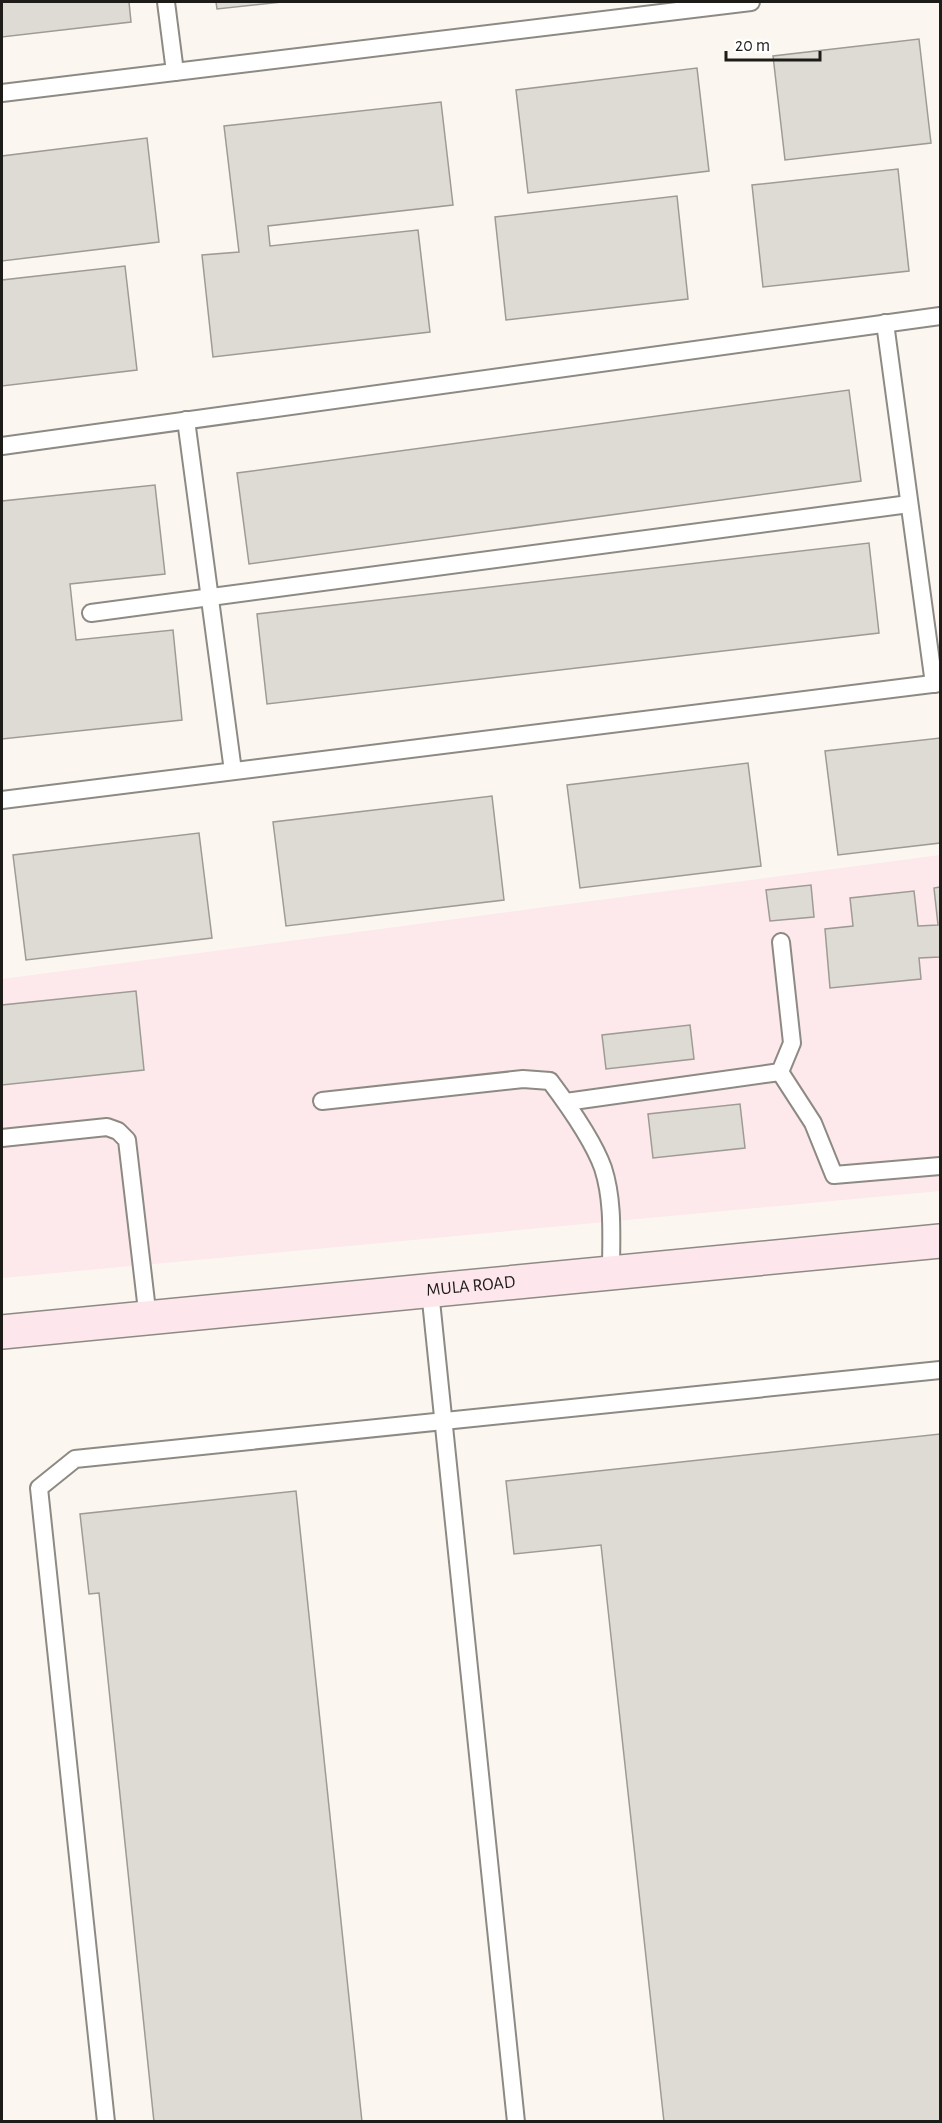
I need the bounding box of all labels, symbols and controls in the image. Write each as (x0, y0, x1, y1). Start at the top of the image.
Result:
scale bar (726, 24, 820, 62)
text: 20 m (735, 37, 770, 55)
street label: MULA ROAD (425, 1273, 516, 1300)

